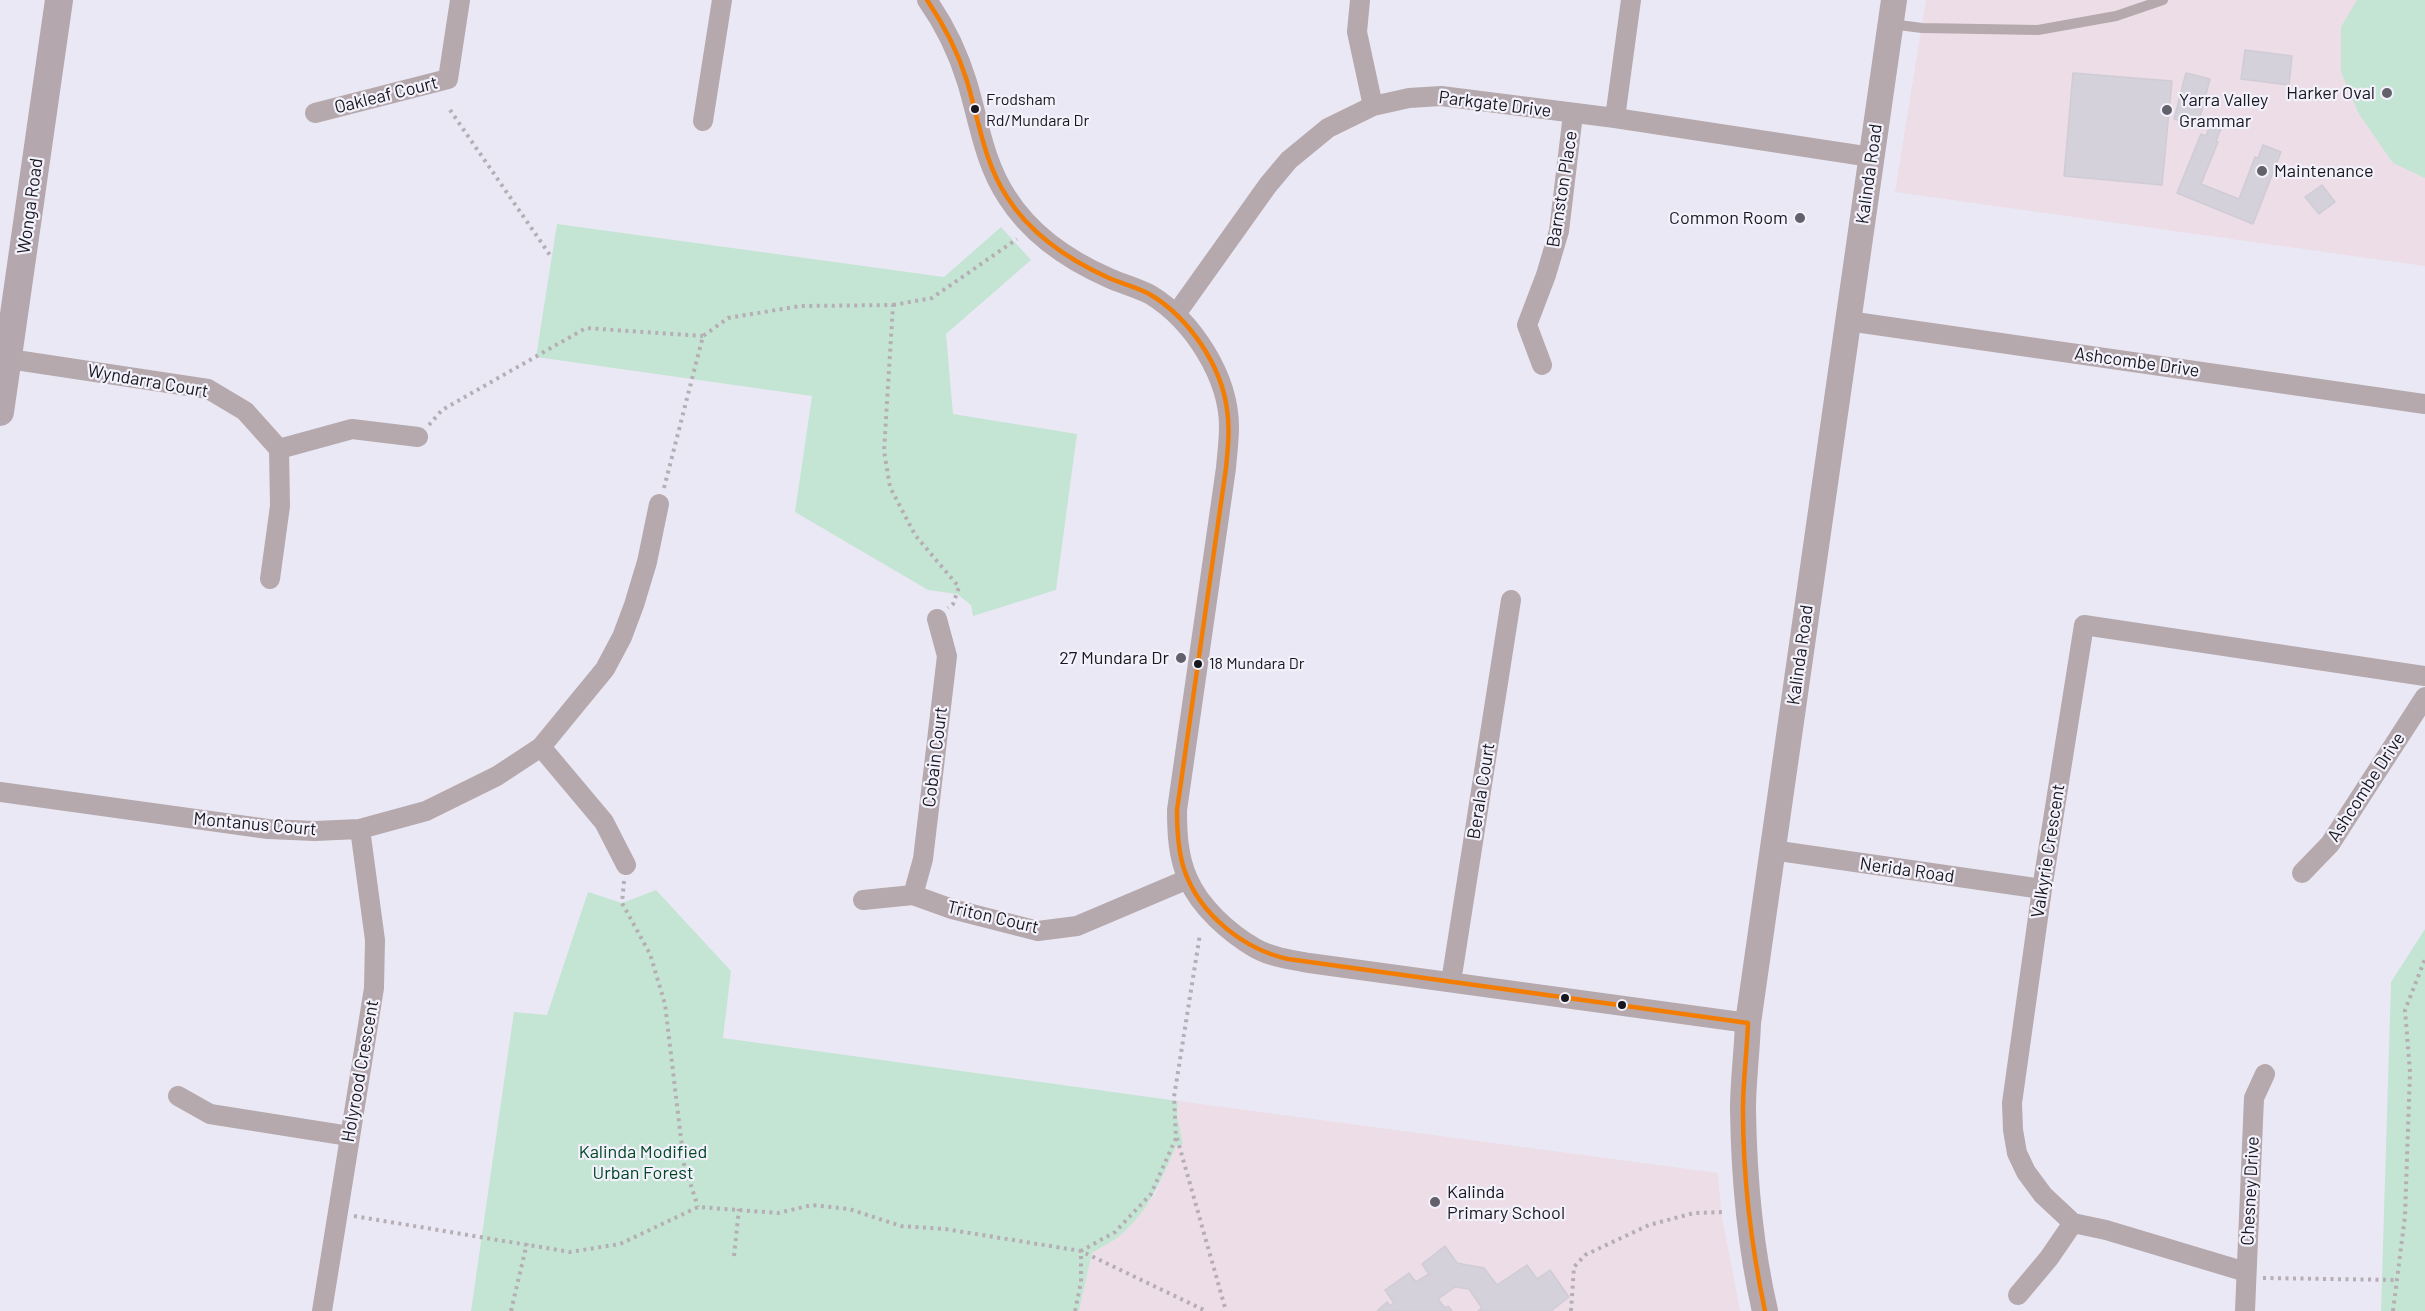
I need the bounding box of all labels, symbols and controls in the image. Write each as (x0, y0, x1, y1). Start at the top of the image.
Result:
street label: Oakleaf Court (332, 72, 440, 118)
place label: Harker Oval (2286, 82, 2375, 104)
street label: Parkgate Drive (1437, 86, 1553, 122)
marker: Harker Oval (2380, 86, 2394, 100)
place label: Yarra Valley Grammar (2179, 89, 2268, 132)
place label: Frodsham Rd/Mundara Dr (986, 90, 1089, 128)
marker: Frodsham Rd/Mundara Dr (969, 103, 981, 115)
marker: Yarra Valley Grammar (2160, 103, 2174, 117)
street label: Kalinda Road (1851, 123, 1887, 225)
street label: Barnston Place (1542, 129, 1582, 249)
street label: Wonga Road (13, 157, 47, 255)
place label: Maintenance (2274, 160, 2374, 182)
marker: Maintenance (2255, 164, 2269, 178)
place label: Common Room (1669, 207, 1788, 229)
marker: Common Room (1793, 211, 1807, 225)
street label: Ashcombe Drive (2073, 343, 2201, 381)
street label: Wyndarra Court (86, 360, 210, 402)
street label: Kalinda Road (1782, 604, 1818, 706)
place label: 27 Mundara Dr (1059, 647, 1169, 669)
marker: 27 Mundara Dr (1174, 651, 1188, 665)
place label: 18 Mundara Dr (1209, 654, 1304, 674)
marker: 18 Mundara Dr (1192, 658, 1204, 670)
street label: Cobain Court (918, 705, 952, 809)
street label: Ashcombe Drive (2323, 728, 2409, 846)
street label: Berala Court (1463, 741, 1499, 841)
street label: Valkyrie Crescent (2027, 782, 2069, 920)
street label: Montanus Court (193, 808, 317, 840)
street label: Nerida Road (1858, 853, 1956, 887)
street label: Triton Court (945, 896, 1041, 938)
unlabelled marker (1559, 992, 1571, 1004)
street label: Holyrood Crescent (337, 998, 383, 1144)
unlabelled marker (1616, 999, 1628, 1011)
street label: Chesney Drive (2236, 1136, 2264, 1246)
park label: Kalinda Modified Urban Forest (579, 1141, 707, 1184)
place label: Kalinda Primary School (1447, 1181, 1565, 1224)
marker: Kalinda Primary School (1428, 1195, 1442, 1209)

